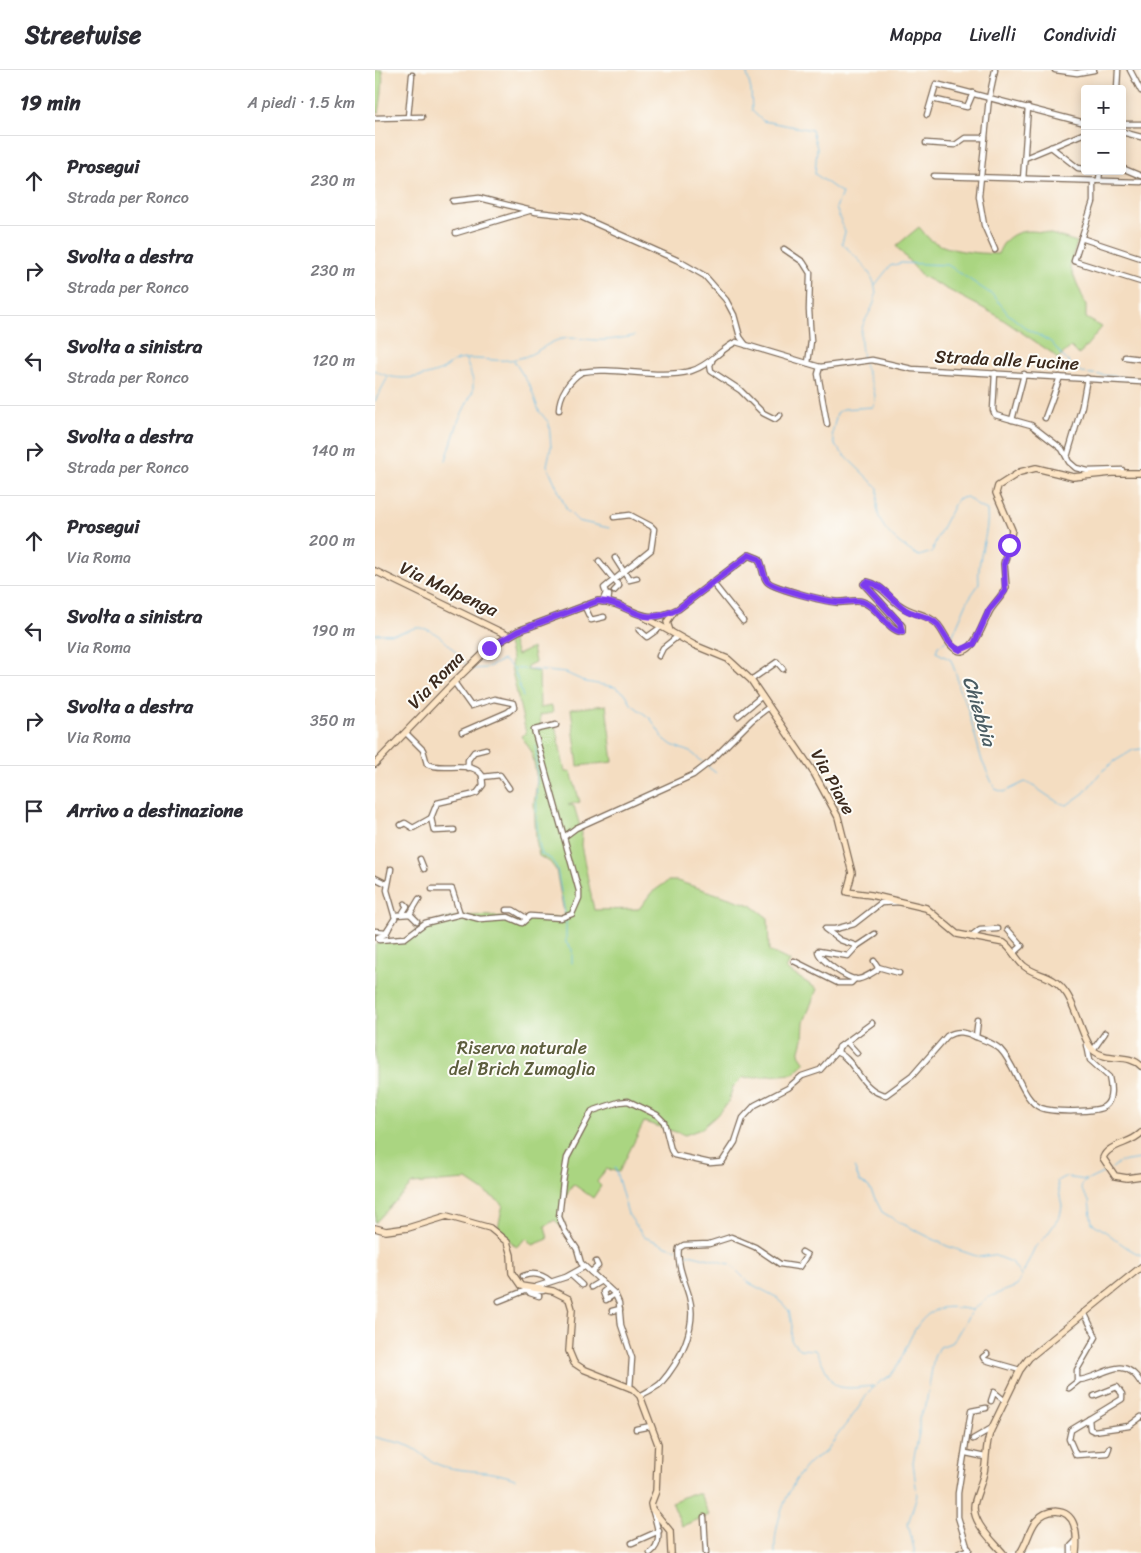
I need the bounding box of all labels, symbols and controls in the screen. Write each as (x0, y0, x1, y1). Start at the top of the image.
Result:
text: Streetwise (25, 14, 141, 56)
text: Mappa (890, 19, 942, 51)
text: Livelli (970, 19, 1016, 51)
text: Condividi (1044, 19, 1116, 51)
text: 19 min (20, 84, 81, 122)
map controls (1081, 85, 1126, 175)
button: + (1081, 85, 1126, 130)
text: A piedi · 1.5 km (247, 88, 355, 117)
button: − (1081, 130, 1126, 175)
text: Prosegui (67, 150, 140, 183)
text: 230 m (310, 166, 355, 195)
icon: ahead (20, 167, 48, 195)
text: Strada per Ronco (67, 183, 189, 212)
text: Svolta a destra (67, 240, 193, 273)
text: 230 m (310, 256, 355, 285)
icon: right (20, 257, 48, 285)
text: Strada per Ronco (67, 273, 189, 302)
text: Svolta a sinistra (67, 330, 202, 363)
street label: Strada alle Fucine (934, 340, 1080, 380)
text: 120 m (312, 346, 355, 375)
icon: left (20, 347, 48, 375)
text: Strada per Ronco (67, 363, 189, 392)
text: Svolta a destra (67, 420, 193, 453)
text: 140 m (312, 436, 355, 465)
icon: right (20, 437, 48, 465)
text: Strada per Ronco (67, 453, 189, 482)
text: Prosegui (67, 510, 140, 543)
text: 200 m (309, 526, 355, 555)
icon: ahead (20, 527, 48, 555)
route start (998, 534, 1021, 557)
text: Via Roma (67, 543, 131, 572)
street label: Via Malpenga (394, 552, 504, 626)
text: Svolta a sinistra (67, 600, 202, 633)
text: 190 m (312, 616, 355, 645)
icon: left (20, 617, 48, 645)
text: Via Roma (67, 633, 131, 662)
route end (478, 637, 501, 660)
street label: Via Roma (399, 643, 473, 717)
water label: Chiebbia (953, 672, 1006, 752)
text: Svolta a destra (67, 690, 193, 723)
text: 350 m (310, 706, 355, 735)
icon: right (20, 707, 48, 735)
text: Via Roma (67, 723, 131, 752)
street label: Via Piave (802, 743, 864, 821)
text: Arrivo a destinazione (67, 794, 243, 827)
icon: arrive (20, 797, 48, 825)
park label: Riserva naturale del Brich Zumaglia (449, 1032, 595, 1085)

